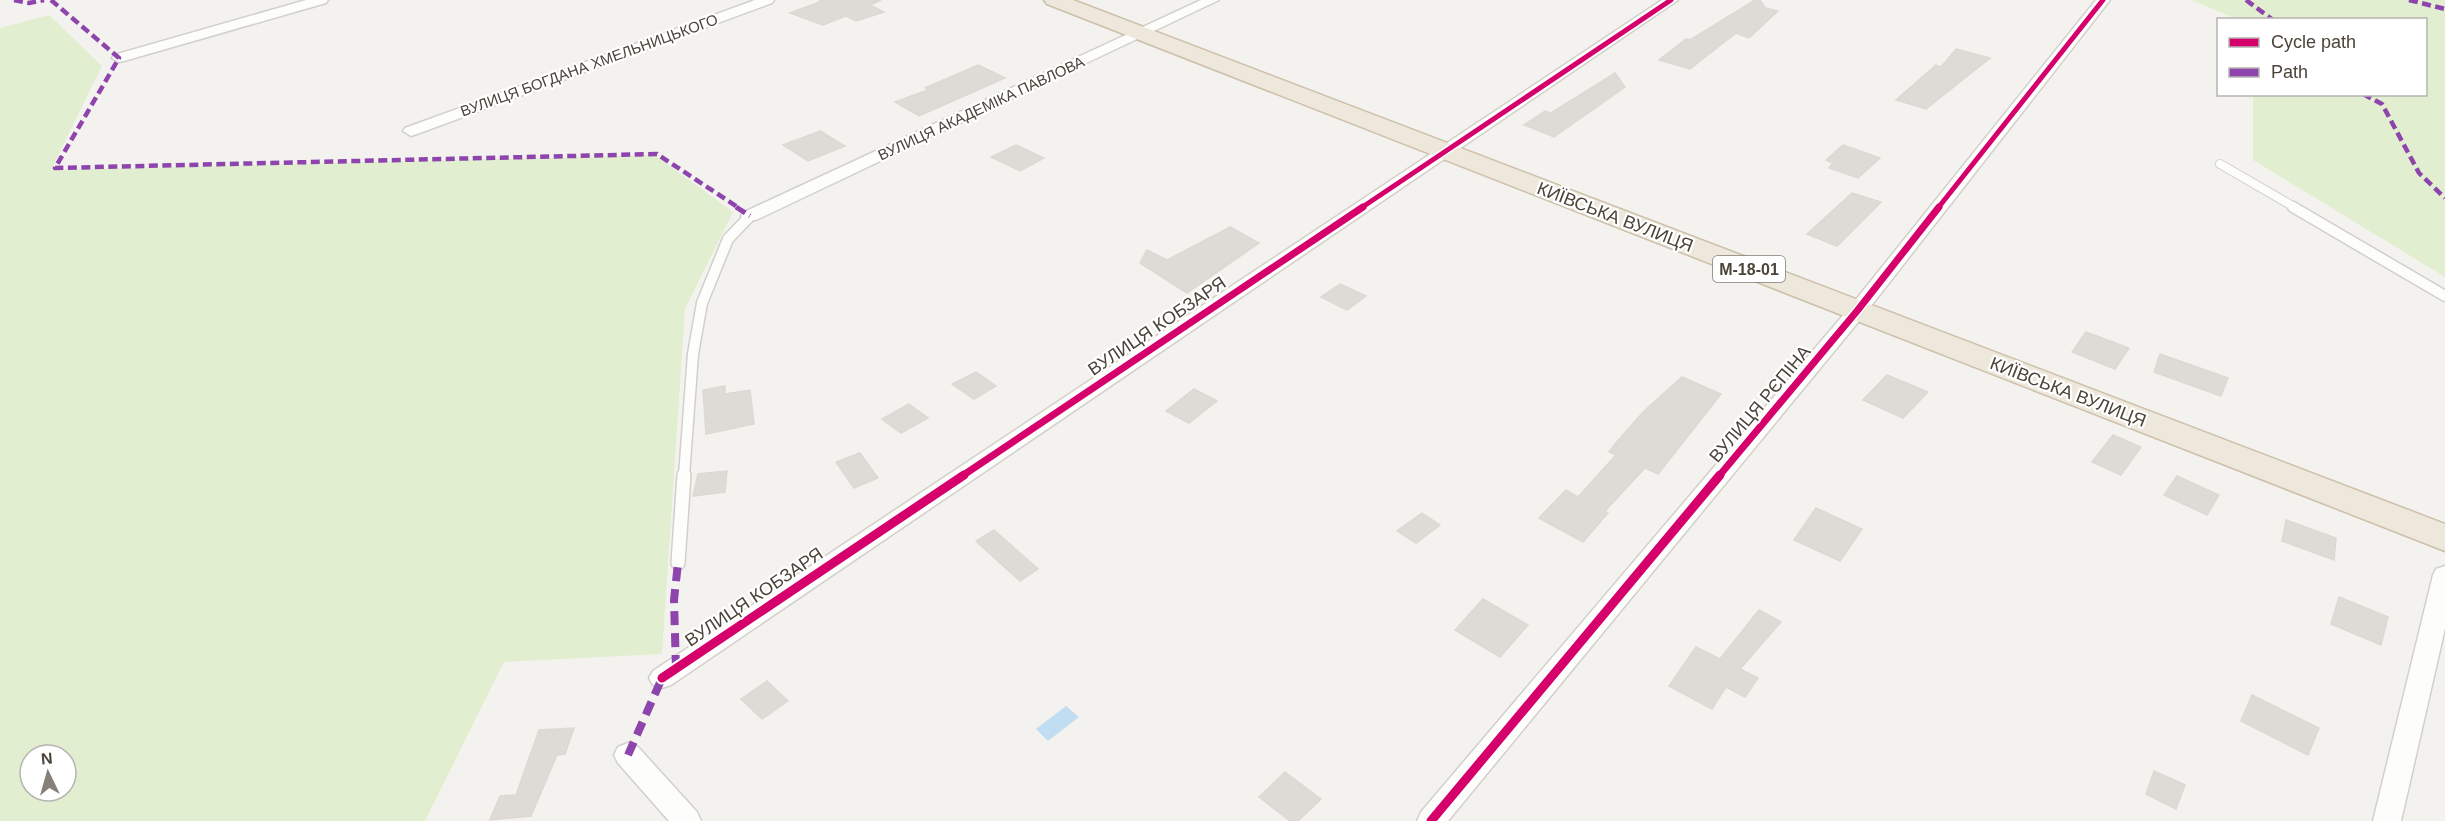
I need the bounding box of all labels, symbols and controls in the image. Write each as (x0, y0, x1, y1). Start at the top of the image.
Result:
street label: ВУЛИЦЯ БОГДАНА ХМЕЛЬНИЦЬКОГО (458, 10, 720, 120)
legend (2217, 18, 2427, 96)
text: Cycle path (2271, 32, 2356, 52)
street label: ВУЛИЦЯ АКАДЕМІКА ПАВЛОВА (875, 53, 1087, 163)
text: Path (2271, 62, 2308, 82)
street label: КИЇВСЬКА ВУЛИЦЯ (1534, 178, 1696, 256)
road number: М-18-01 (1713, 256, 1785, 282)
street label: ВУЛИЦЯ КОБЗАРЯ (1084, 272, 1230, 380)
street label: ВУЛИЦЯ РЄПІНА (1705, 342, 1815, 466)
street label: КИЇВСЬКА ВУЛИЦЯ (1987, 353, 2149, 431)
street label: ВУЛИЦЯ КОБЗАРЯ (681, 543, 827, 651)
north arrow (18, 743, 78, 803)
text: N (40, 750, 53, 768)

